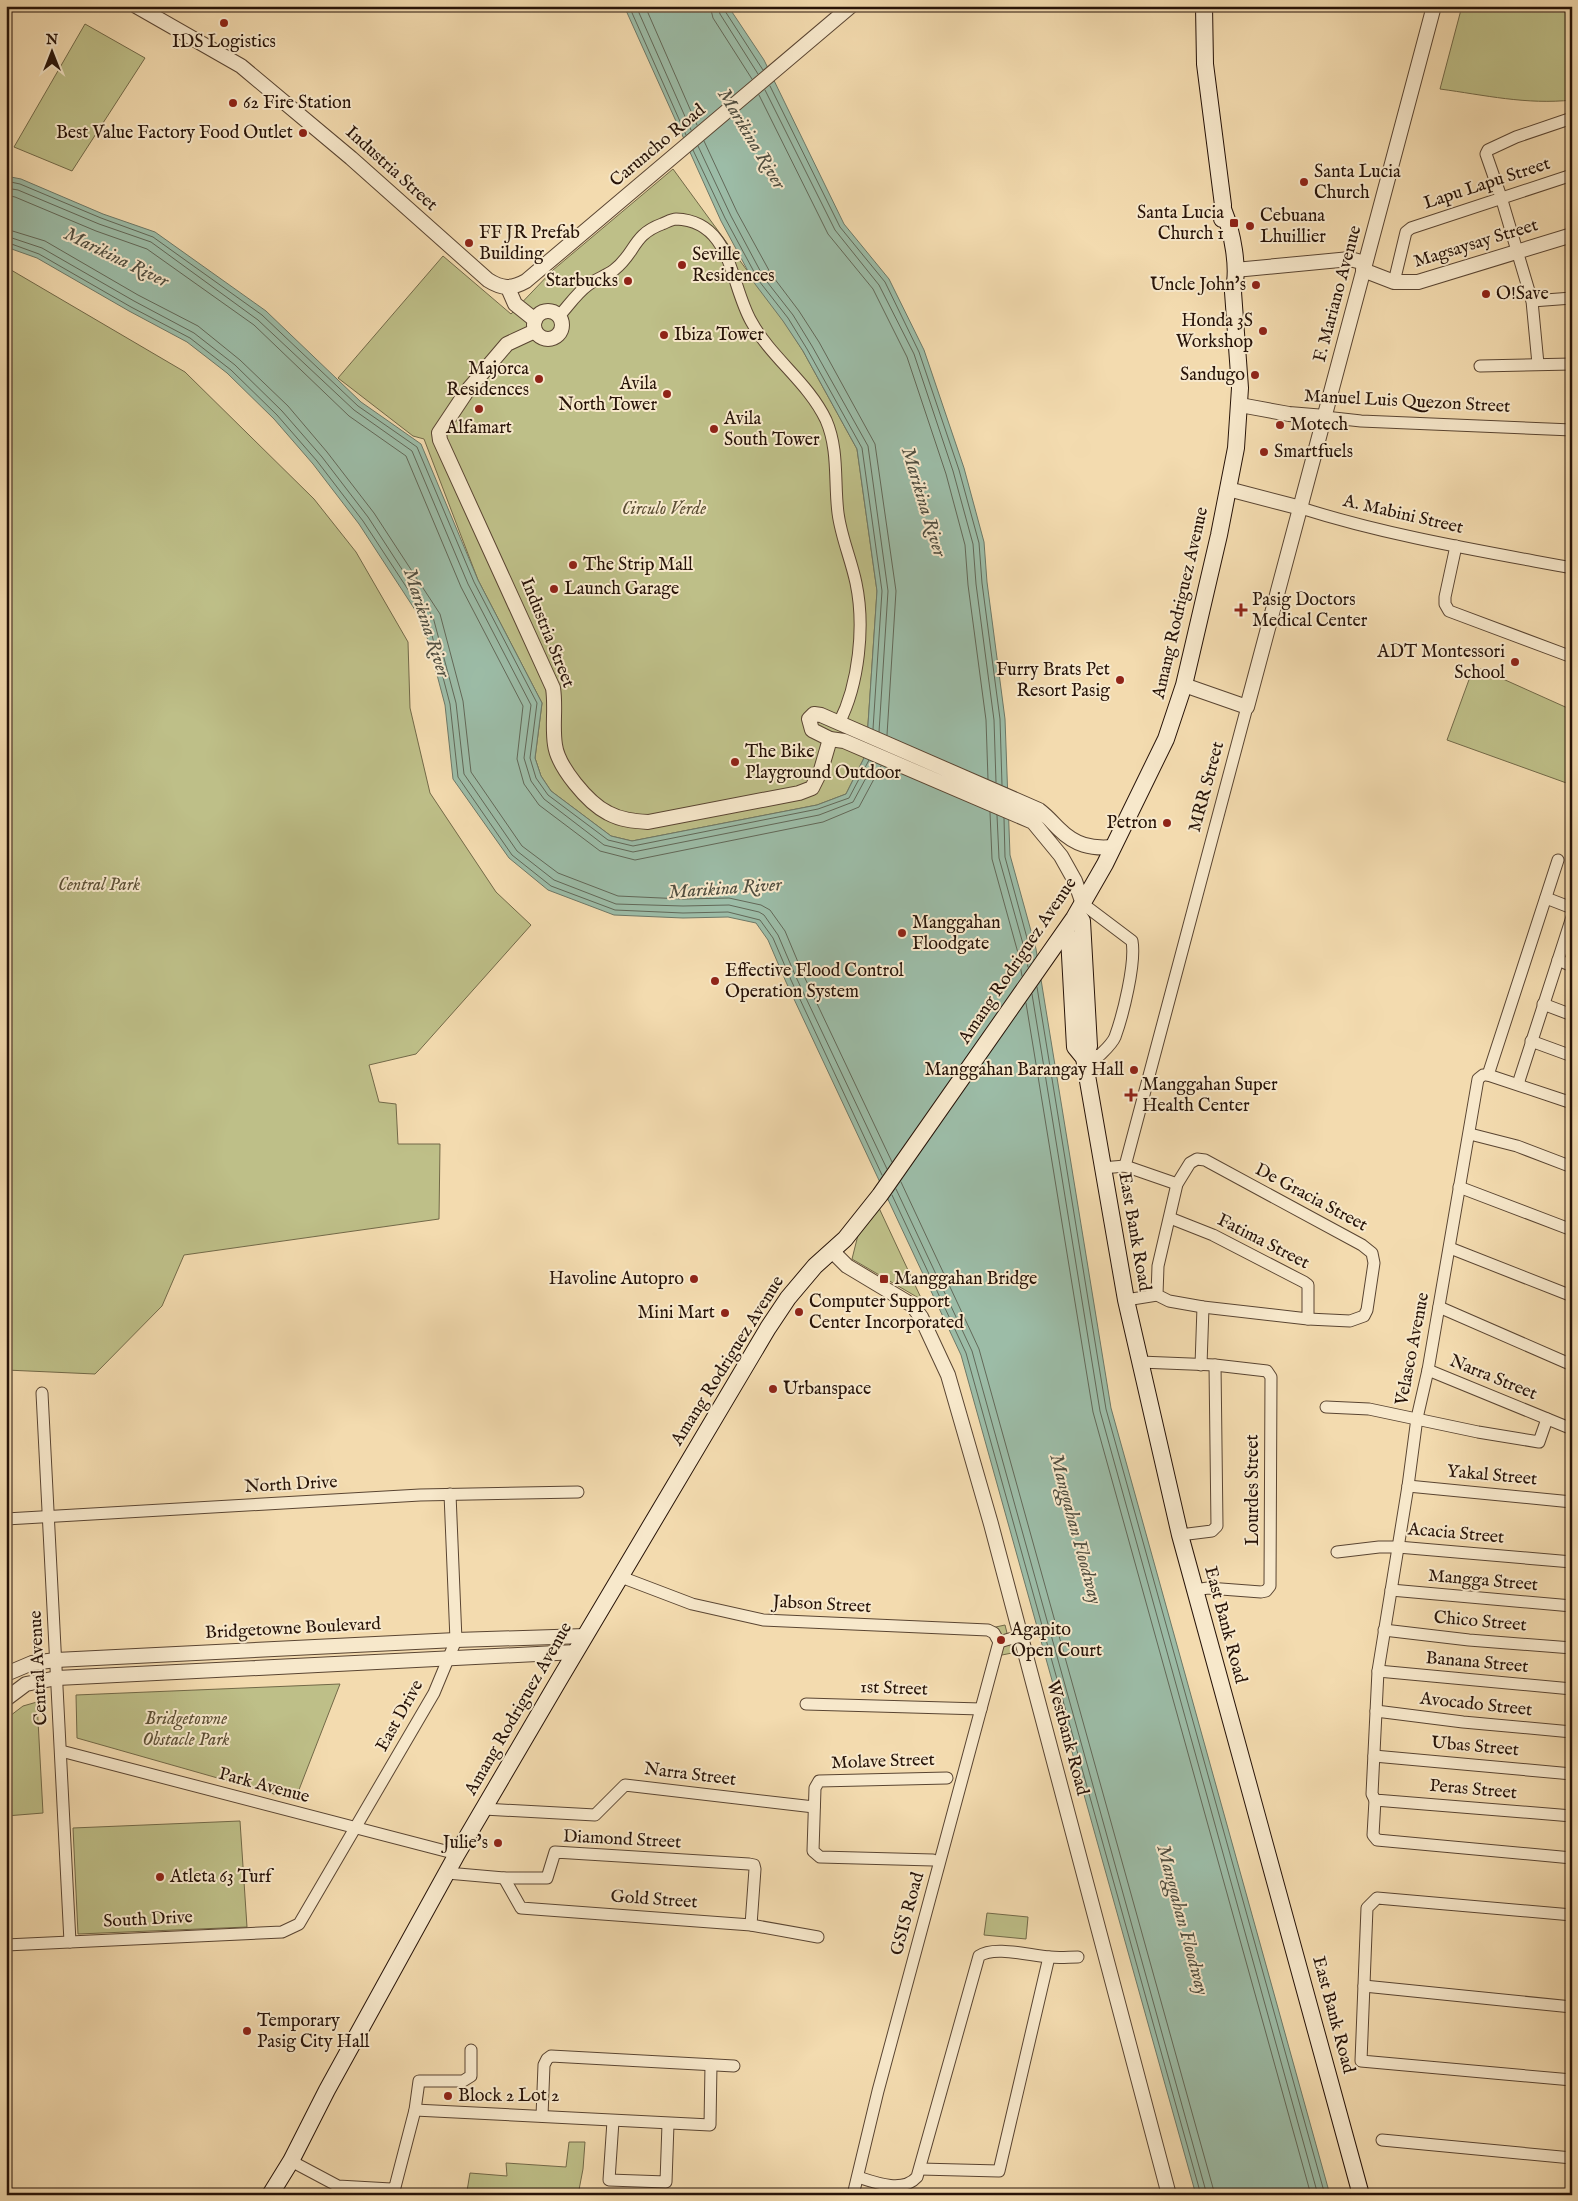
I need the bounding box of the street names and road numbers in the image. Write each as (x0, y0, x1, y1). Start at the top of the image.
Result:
street label: Caruncho Road (606, 99, 711, 193)
street label: Industria Street (340, 121, 442, 217)
street label: Lapu Lapu Street (1421, 153, 1553, 215)
street label: Magsaysay Street (1411, 214, 1541, 274)
street label: F. Mariano Avenue (1309, 223, 1367, 365)
street label: Manuel Luis Quezon Street (1303, 385, 1511, 419)
street label: A. Mabini Street (1340, 490, 1465, 540)
street label: Amang Rodriguez Avenue (1148, 505, 1214, 702)
street label: Industria Street (514, 575, 580, 691)
street label: MRR Street (1184, 739, 1230, 835)
street label: Amang Rodriguez Avenue (953, 873, 1082, 1050)
street label: De Gracia Street (1251, 1159, 1371, 1237)
street label: East Bank Road (1112, 1171, 1156, 1294)
street label: Fatima Street (1213, 1209, 1313, 1275)
street label: Amang Rodriguez Avenue (666, 1272, 790, 1451)
street label: Velasco Avenue (1391, 1291, 1435, 1408)
street label: Narra Street (1446, 1350, 1540, 1406)
street label: Lourdes Street (1242, 1434, 1265, 1546)
street label: Yakal Street (1446, 1461, 1538, 1491)
street label: North Drive (244, 1471, 338, 1499)
street label: Acacia Street (1406, 1518, 1505, 1550)
street label: East Bank Road (1198, 1564, 1252, 1686)
street label: Mangga Street (1427, 1565, 1539, 1597)
street label: Jabson Street (770, 1591, 872, 1619)
street label: Chico Street (1433, 1606, 1527, 1638)
street label: Central Avenue (25, 1610, 53, 1726)
street label: Bridgetowne Boulevard (205, 1613, 382, 1645)
street label: Amang Rodriguez Avenue (460, 1618, 578, 1801)
street label: Banana Street (1425, 1647, 1529, 1679)
street label: East Drive (371, 1676, 429, 1756)
street label: 1st Street (860, 1676, 928, 1702)
street label: Westbank Road (1041, 1678, 1094, 1798)
street label: Avocado Street (1418, 1688, 1533, 1722)
street label: Ubas Street (1430, 1732, 1520, 1762)
street label: Molave Street (831, 1749, 935, 1775)
street label: Narra Street (643, 1758, 737, 1792)
street label: Park Avenue (216, 1763, 312, 1809)
street label: Peras Street (1428, 1775, 1518, 1805)
street label: Diamond Street (562, 1825, 682, 1855)
street label: GSIS Road (886, 1870, 930, 1958)
street label: Gold Street (610, 1885, 698, 1915)
street label: South Drive (103, 1906, 193, 1934)
street label: East Bank Road (1306, 1954, 1360, 2076)

